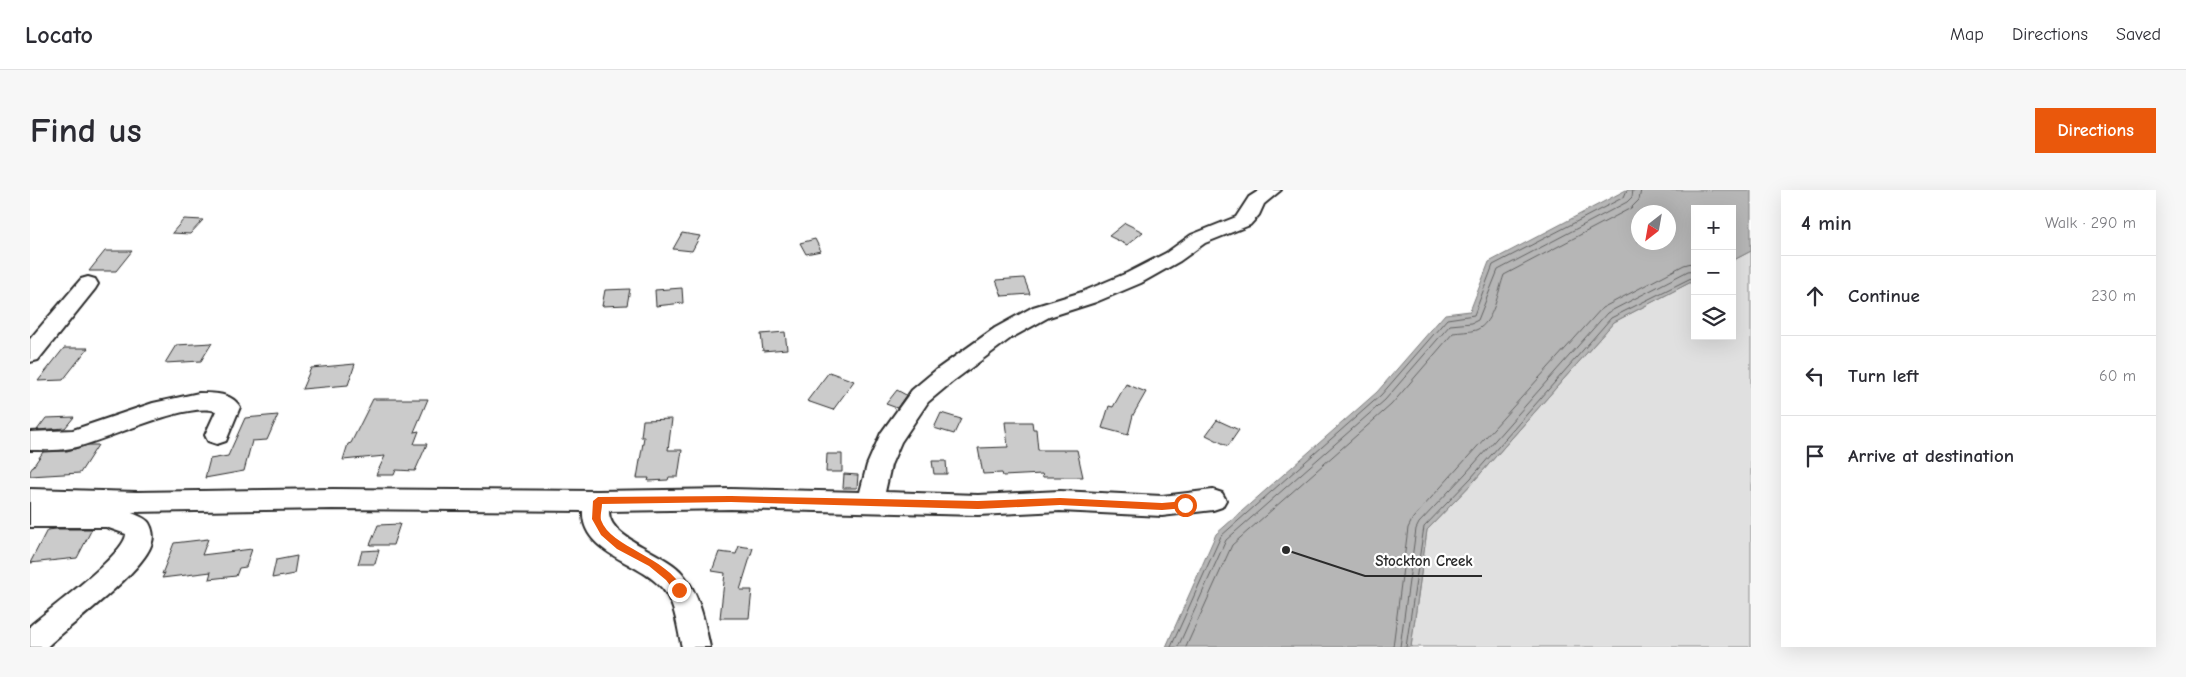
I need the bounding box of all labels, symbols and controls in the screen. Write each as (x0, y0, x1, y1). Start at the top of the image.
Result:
text: Locato (25, 21, 93, 49)
text: Map (1950, 24, 1984, 45)
text: Directions (2012, 24, 2088, 45)
text: Saved (2116, 24, 2161, 45)
button: Directions (2035, 108, 2156, 153)
text: Find us (30, 110, 142, 151)
north arrow (1631, 205, 1676, 250)
map controls (1691, 205, 1736, 340)
button: + (1691, 205, 1736, 250)
text: 4 min (1801, 211, 1852, 235)
text: Walk · 290 m (2045, 214, 2136, 232)
button: − (1691, 250, 1736, 295)
icon: ahead (1801, 282, 1829, 310)
text: Continue (1848, 285, 1920, 307)
text: 230 m (2091, 287, 2136, 305)
button: layers (1691, 295, 1736, 340)
icon: left (1801, 362, 1829, 390)
text: Turn left (1848, 365, 1919, 387)
text: 60 m (2099, 367, 2136, 385)
icon: arrive (1801, 442, 1829, 470)
text: Arrive at destination (1848, 445, 2014, 467)
route start (1174, 494, 1197, 517)
callout: Stockton Creek (1365, 546, 1482, 576)
text: Stockton Creek (1375, 552, 1473, 570)
route end (668, 579, 691, 602)

